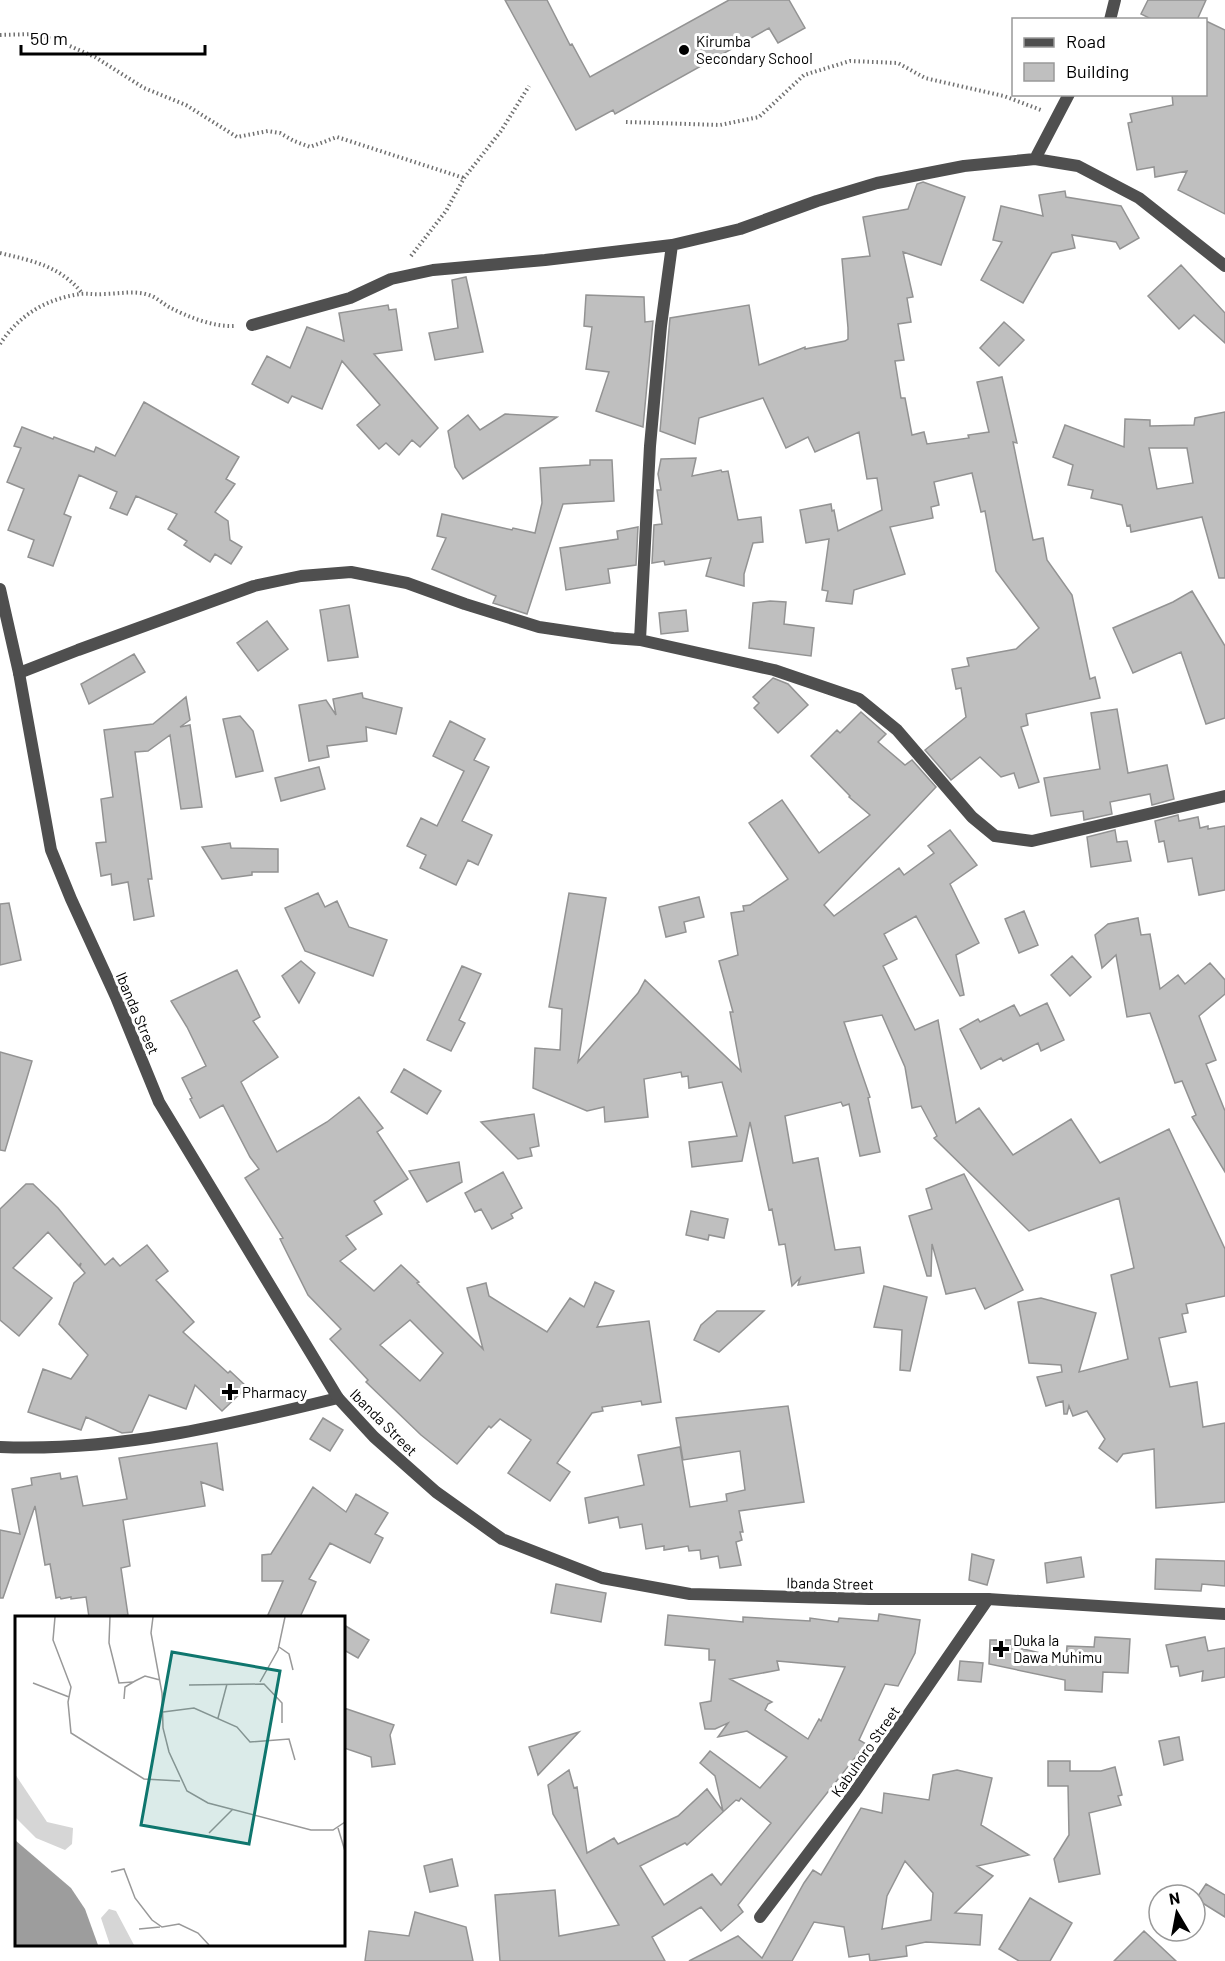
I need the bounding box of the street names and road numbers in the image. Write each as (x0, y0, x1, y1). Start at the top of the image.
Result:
street label: Ibanda Street (113, 969, 163, 1057)
street label: Ibanda Street (347, 1385, 421, 1459)
street label: Ibanda Street (786, 1573, 874, 1593)
street label: Kabuhoro Street (827, 1702, 903, 1800)

